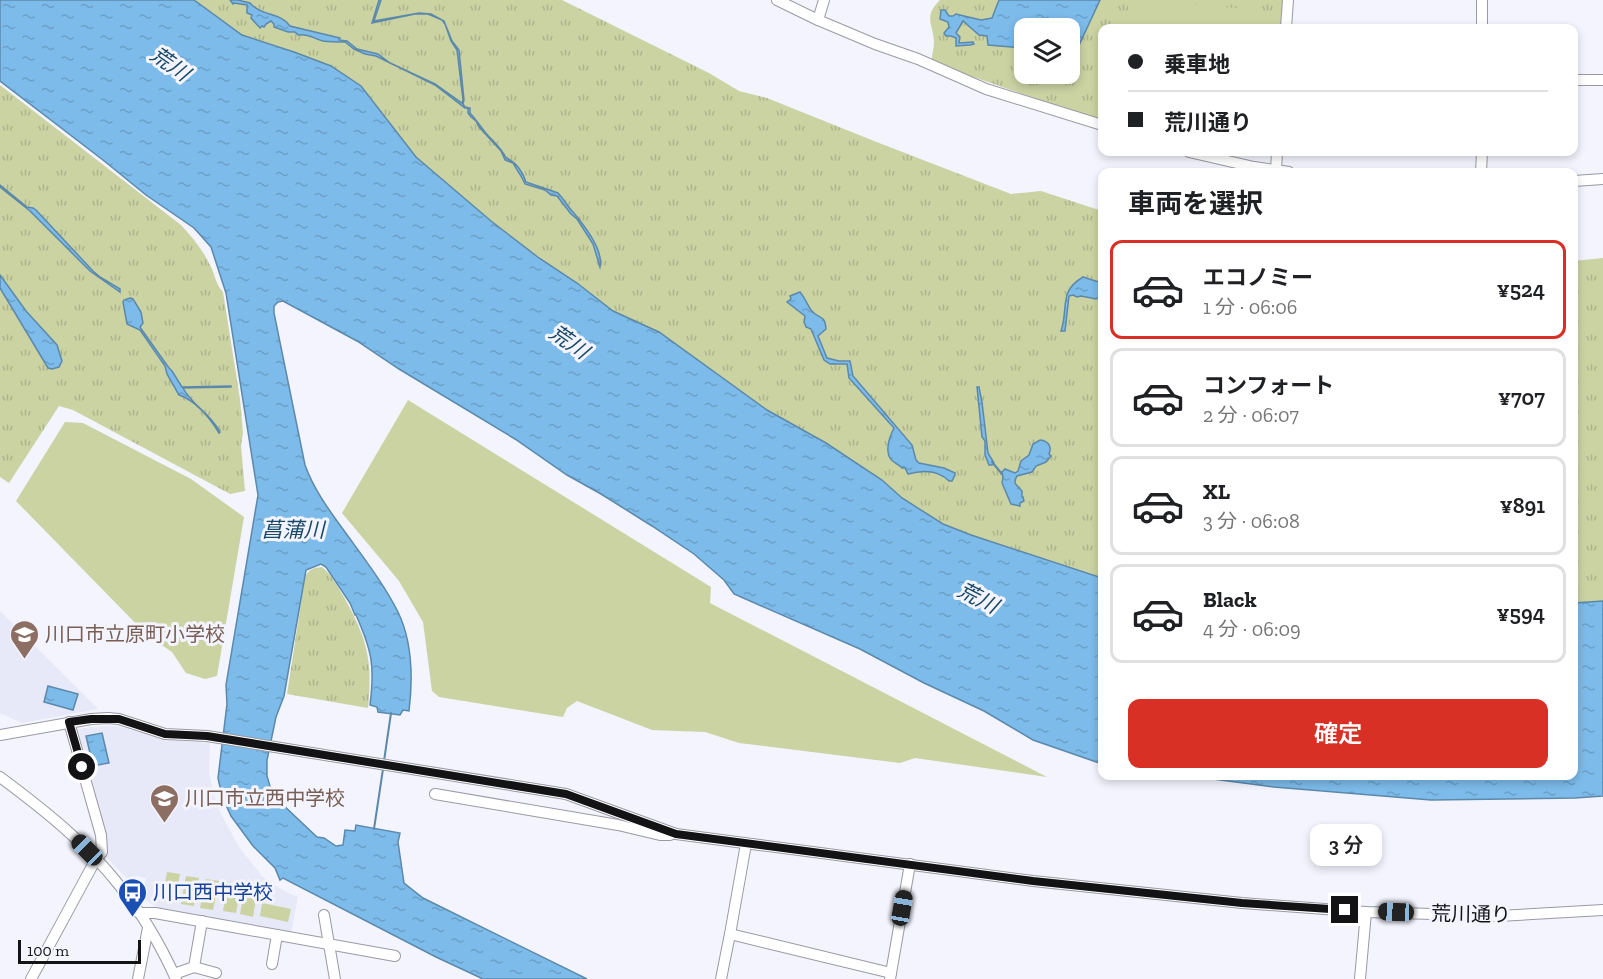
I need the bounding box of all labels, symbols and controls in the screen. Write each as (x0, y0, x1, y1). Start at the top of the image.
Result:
map controls (1014, 18, 1080, 84)
button: layers (1014, 18, 1080, 84)
water label: 荒川 (146, 41, 196, 87)
text: 乗車地 (1164, 51, 1230, 78)
text: 荒川通り (1164, 109, 1252, 136)
text: 車両を選択 (1128, 188, 1263, 220)
icon: car (1131, 263, 1185, 317)
text: エコノミー (1203, 264, 1313, 291)
text: ¥524 (1497, 276, 1545, 303)
text: 1 分 · 06:06 (1203, 295, 1297, 319)
water label: 荒川 (545, 319, 595, 365)
icon: car (1131, 371, 1185, 425)
text: コンフォート (1203, 372, 1334, 399)
text: ¥707 (1498, 384, 1545, 411)
text: 2 分 · 06:07 (1203, 403, 1299, 427)
text: XL (1203, 478, 1230, 505)
icon: car (1131, 479, 1185, 533)
text: ¥891 (1500, 492, 1545, 519)
text: 3 分 · 06:08 (1203, 509, 1300, 533)
water label: 菖蒲川 (262, 517, 326, 542)
water label: 荒川 (954, 577, 1004, 619)
text: Black (1203, 586, 1257, 613)
icon: car (1131, 587, 1185, 641)
text: ¥594 (1497, 600, 1545, 627)
text: 4 分 · 06:09 (1203, 617, 1301, 641)
school or university icon: 川口市立原町小学校 (8, 618, 40, 660)
place label: 川口市立原町小学校 (45, 622, 225, 646)
button: 確定 (1128, 699, 1548, 768)
route start (68, 753, 95, 780)
school or university icon: 川口市立西中学校 (148, 782, 180, 824)
place label: 川口市立西中学校 (185, 786, 345, 810)
callout: 3 分 (1309, 823, 1381, 865)
car (68, 831, 106, 869)
text: 3 分 (1329, 833, 1363, 857)
bus stop icon: 川口西中学校 (116, 876, 148, 918)
place label: 川口西中学校 (153, 880, 273, 904)
car (890, 889, 914, 927)
route end (1331, 896, 1358, 923)
street label: 荒川通り (1431, 901, 1511, 927)
car (1378, 902, 1414, 922)
scale bar (18, 937, 141, 964)
text: 100 m (27, 941, 69, 960)

